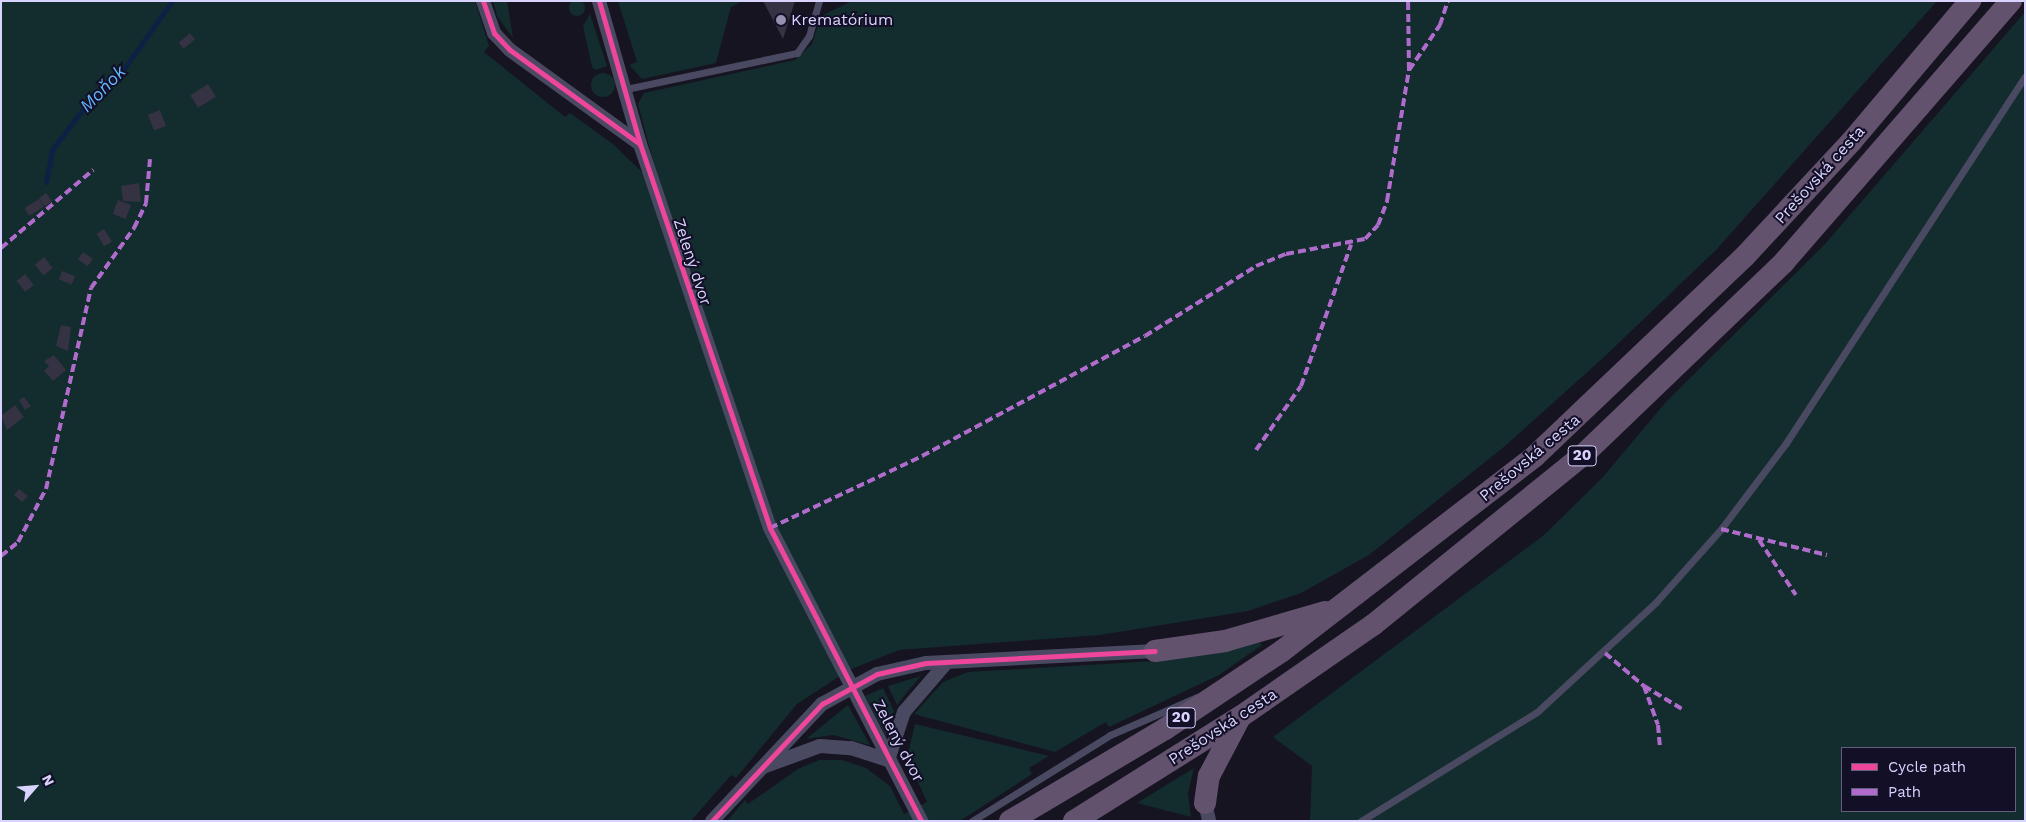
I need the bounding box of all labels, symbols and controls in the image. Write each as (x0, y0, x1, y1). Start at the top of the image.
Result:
place label: Krematórium (791, 10, 893, 30)
marker: Krematórium (775, 14, 787, 26)
water label: Moňok (75, 61, 131, 117)
street label: Prešovská cesta (1771, 122, 1869, 228)
street label: Zelený dvor (669, 216, 715, 308)
street label: Prešovská cesta (1476, 410, 1584, 506)
road number: 20 (1567, 444, 1597, 468)
street label: Prešovská cesta (1165, 685, 1281, 769)
street label: Zelený dvor (868, 696, 928, 786)
road number: 20 (1166, 706, 1196, 730)
legend (1841, 747, 2016, 812)
text: Cycle path (1888, 758, 1966, 776)
north arrow (10, 762, 60, 812)
text: N (39, 772, 58, 788)
text: Path (1888, 783, 1921, 801)

